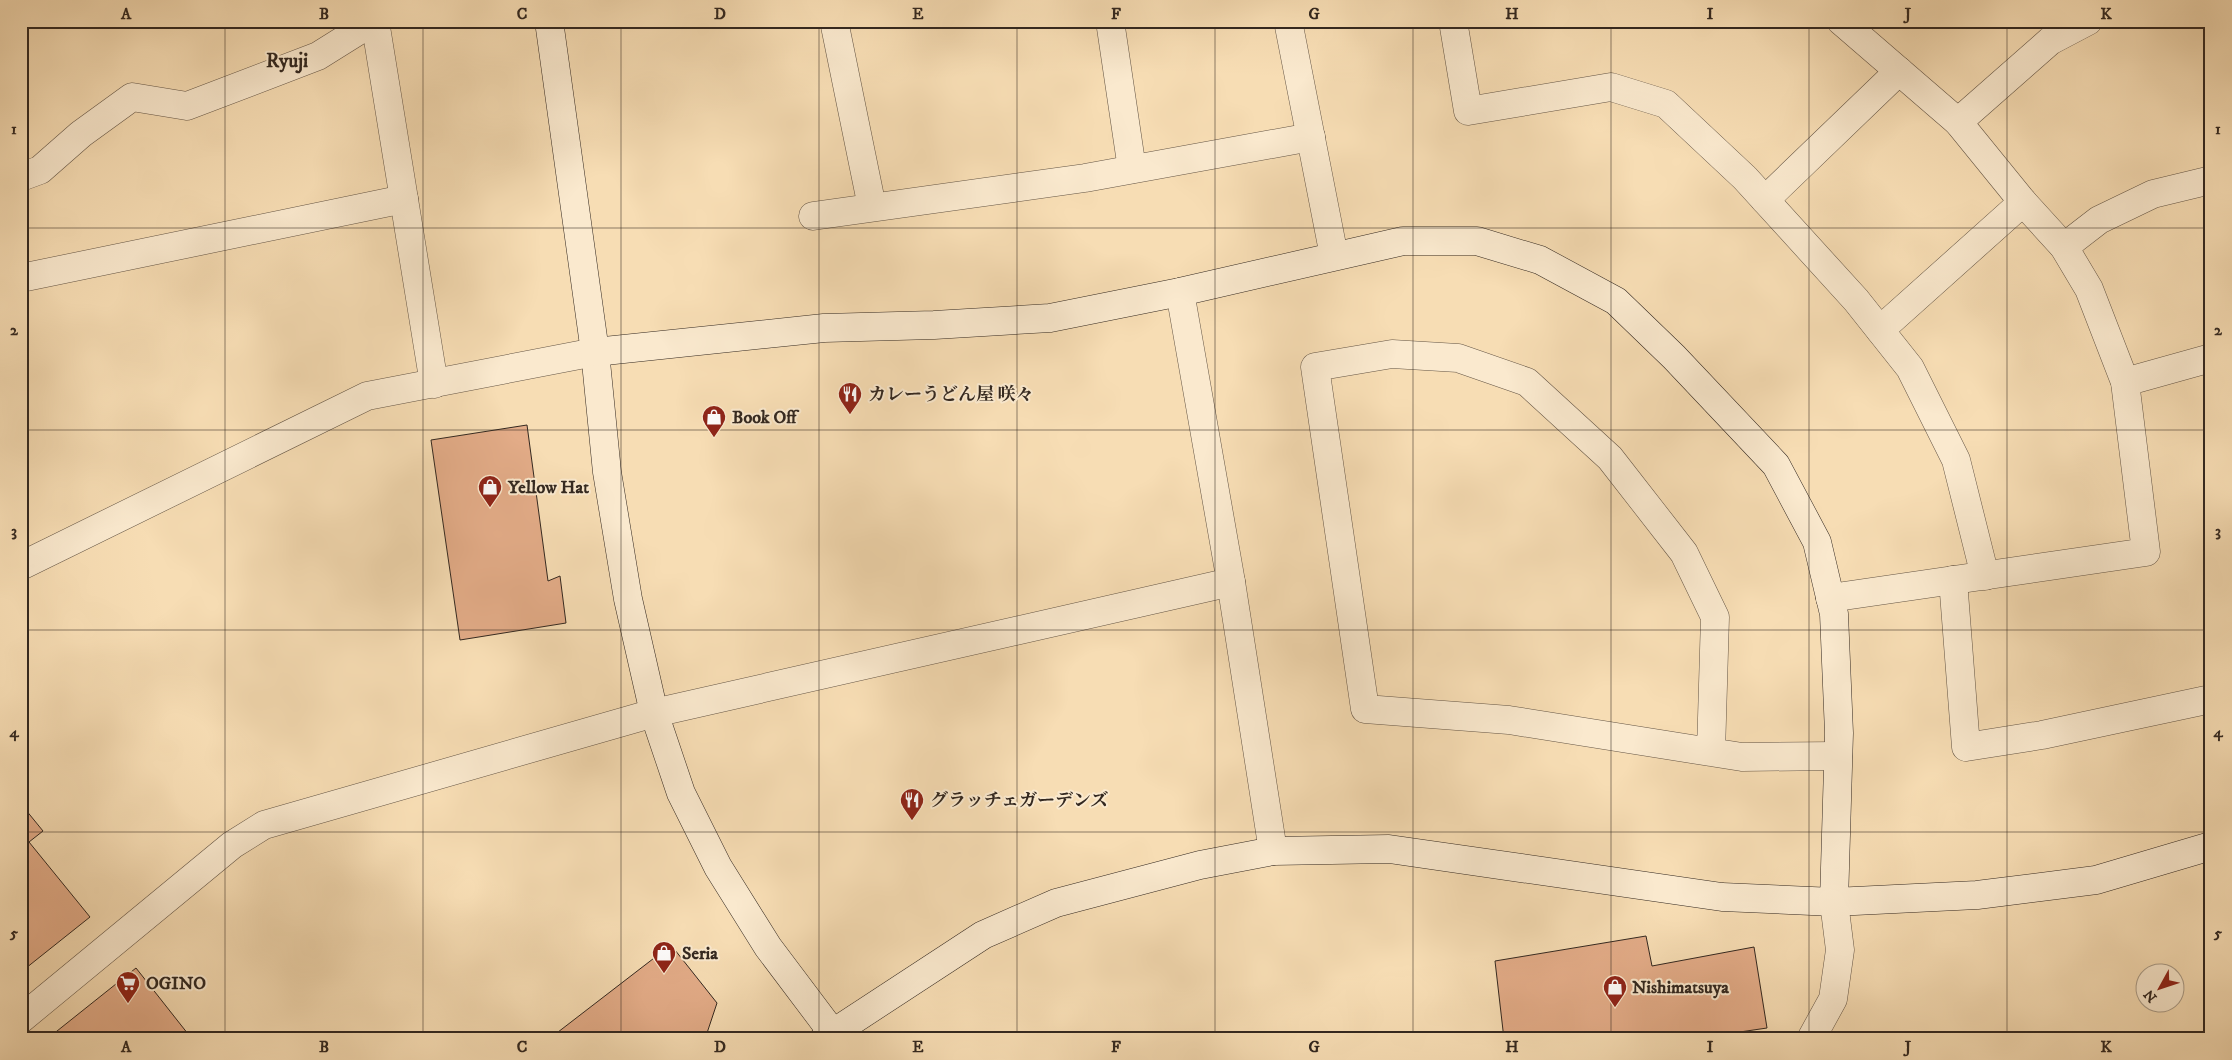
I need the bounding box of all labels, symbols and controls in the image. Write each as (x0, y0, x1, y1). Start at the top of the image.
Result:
text: A (120, 4, 132, 24)
text: B (319, 4, 329, 24)
text: C (517, 4, 527, 24)
text: D (714, 4, 726, 24)
text: E (912, 4, 924, 24)
text: F (1111, 4, 1121, 24)
text: G (1308, 4, 1320, 24)
text: H (1505, 4, 1519, 24)
text: I (1707, 4, 1714, 24)
text: J (1903, 4, 1912, 24)
text: K (2100, 4, 2112, 24)
district label: Ryuji (266, 49, 308, 74)
text: 1 (11, 119, 17, 139)
text: 1 (2215, 119, 2221, 139)
text: 2 (10, 320, 19, 340)
text: 2 (2214, 320, 2223, 340)
restaurant icon: カレーうどん屋 咲々 (837, 381, 863, 415)
place label: カレーうどん屋 咲々 (868, 384, 1034, 406)
shop icon: Book Off (701, 404, 727, 438)
place label: Book Off (732, 407, 800, 429)
shop icon: Yellow Hat (477, 474, 503, 508)
place label: Yellow Hat (507, 477, 589, 499)
text: 3 (11, 521, 17, 541)
text: 3 (2215, 521, 2221, 541)
text: 4 (8, 722, 19, 742)
text: 4 (2212, 722, 2223, 742)
restaurant icon: グラッチェガーデンズ (899, 787, 925, 821)
place label: グラッチェガーデンズ (930, 790, 1108, 812)
text: 5 (9, 923, 18, 943)
text: 5 (2213, 923, 2222, 943)
shop icon: Seria (651, 940, 677, 974)
place label: Seria (682, 943, 718, 965)
north arrow (2134, 962, 2184, 1012)
supermarket icon: OGINO (115, 970, 141, 1004)
place label: OGINO (146, 973, 206, 995)
shop icon: Nishimatsuya (1602, 974, 1628, 1008)
place label: Nishimatsuya (1632, 977, 1729, 999)
text: N (2140, 985, 2161, 1006)
text: A (120, 1037, 132, 1057)
text: B (319, 1037, 329, 1057)
text: C (517, 1037, 527, 1057)
text: D (714, 1037, 726, 1057)
text: E (912, 1037, 924, 1057)
text: F (1111, 1037, 1121, 1057)
text: G (1308, 1037, 1320, 1057)
text: H (1505, 1037, 1519, 1057)
text: I (1707, 1037, 1714, 1057)
text: J (1903, 1037, 1912, 1057)
text: K (2100, 1037, 2112, 1057)

